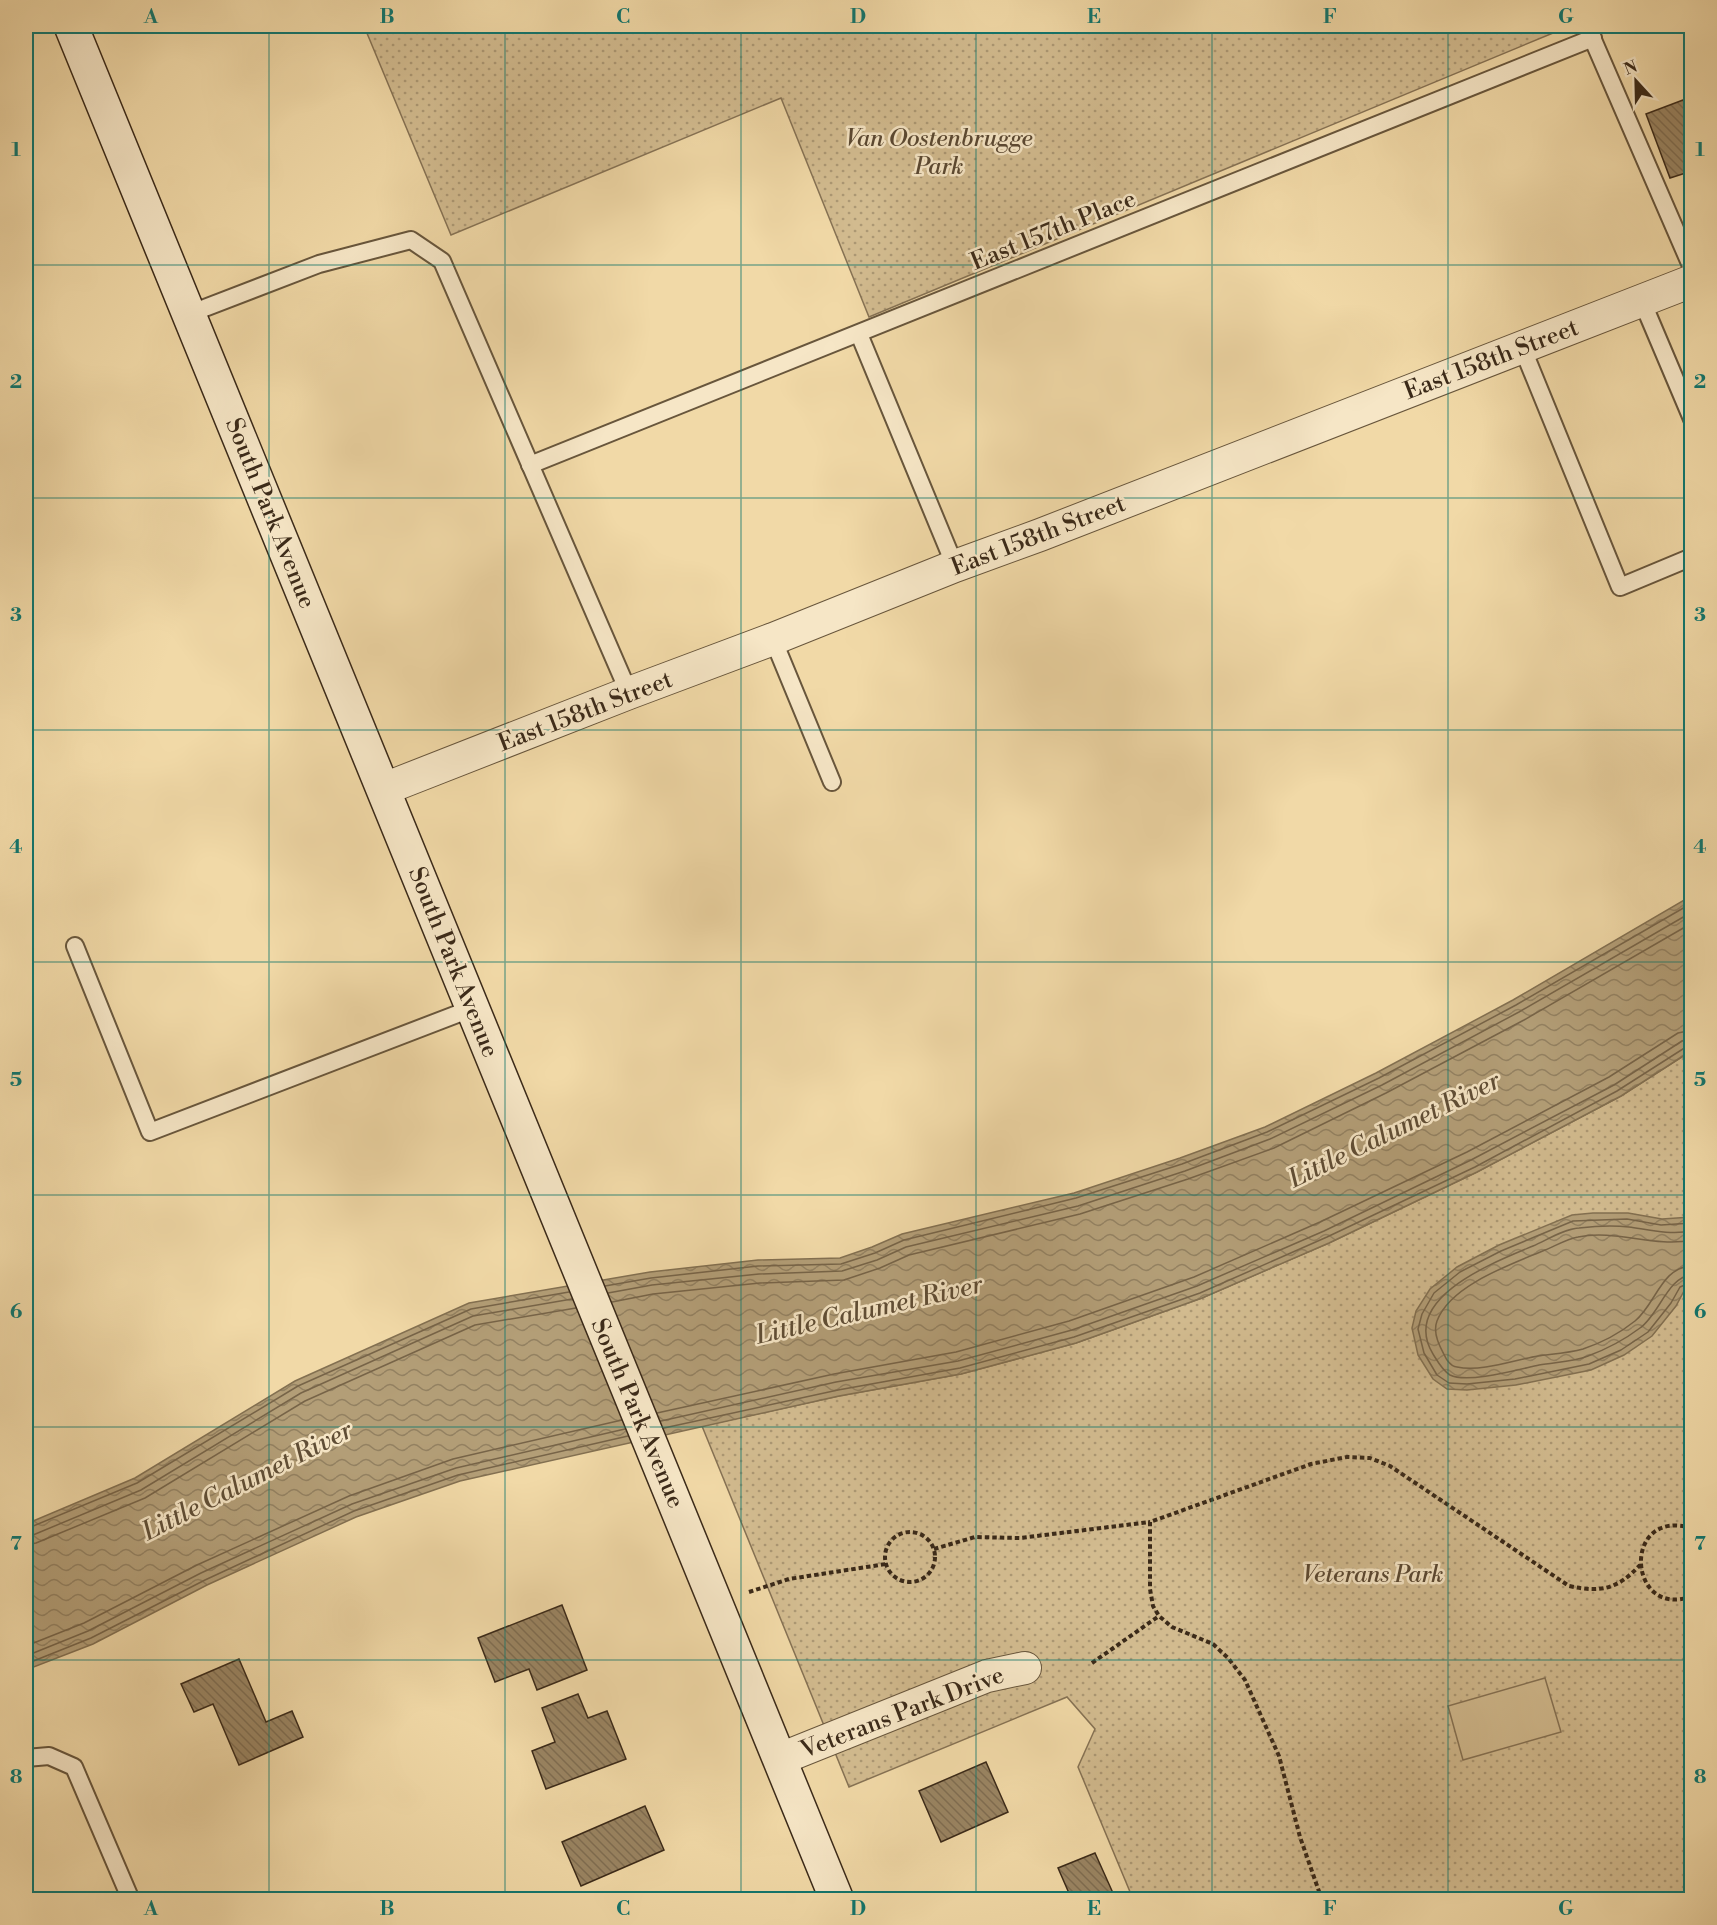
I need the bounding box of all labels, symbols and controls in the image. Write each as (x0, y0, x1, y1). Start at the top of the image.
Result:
text: A (143, 5, 159, 30)
text: B (379, 5, 395, 30)
text: C (616, 5, 630, 30)
text: D (850, 5, 866, 30)
text: E (1087, 5, 1101, 30)
text: F (1323, 5, 1337, 30)
text: G (1558, 5, 1574, 30)
north arrow (1606, 51, 1666, 111)
text: N (1621, 56, 1641, 80)
park label: Van Oostenbrugge Park (845, 124, 1033, 182)
text: 1 (11, 138, 21, 163)
text: 1 (1695, 138, 1705, 163)
street label: East 157th Place (966, 184, 1140, 278)
street label: East 158th Street (1400, 313, 1583, 407)
text: 2 (10, 370, 22, 395)
text: 2 (1694, 370, 1706, 395)
street label: South Park Avenue (218, 414, 322, 613)
street label: East 158th Street (947, 489, 1130, 583)
text: 3 (10, 603, 22, 628)
text: 3 (1694, 603, 1706, 628)
street label: East 158th Street (494, 665, 677, 759)
text: 4 (9, 835, 23, 860)
text: 4 (1693, 835, 1707, 860)
street label: South Park Avenue (401, 863, 505, 1062)
water label: Little Calumet River (1282, 1064, 1507, 1196)
text: 5 (10, 1068, 22, 1093)
text: 5 (1694, 1068, 1706, 1093)
water label: Little Calumet River (752, 1268, 987, 1352)
text: 6 (10, 1300, 23, 1325)
text: 6 (1694, 1300, 1707, 1325)
street label: South Park Avenue (584, 1314, 691, 1513)
water label: Little Calumet River (136, 1414, 359, 1548)
text: 7 (10, 1532, 22, 1557)
text: 7 (1694, 1532, 1706, 1557)
park label: Veterans Park (1302, 1560, 1444, 1590)
street label: Veterans Park Drive (795, 1660, 1008, 1766)
text: 8 (10, 1765, 23, 1790)
text: 8 (1694, 1765, 1707, 1790)
text: A (143, 1897, 159, 1922)
text: B (379, 1897, 395, 1922)
text: C (616, 1897, 630, 1922)
text: D (850, 1897, 866, 1922)
text: E (1087, 1897, 1101, 1922)
text: F (1323, 1897, 1337, 1922)
text: G (1558, 1897, 1574, 1922)

